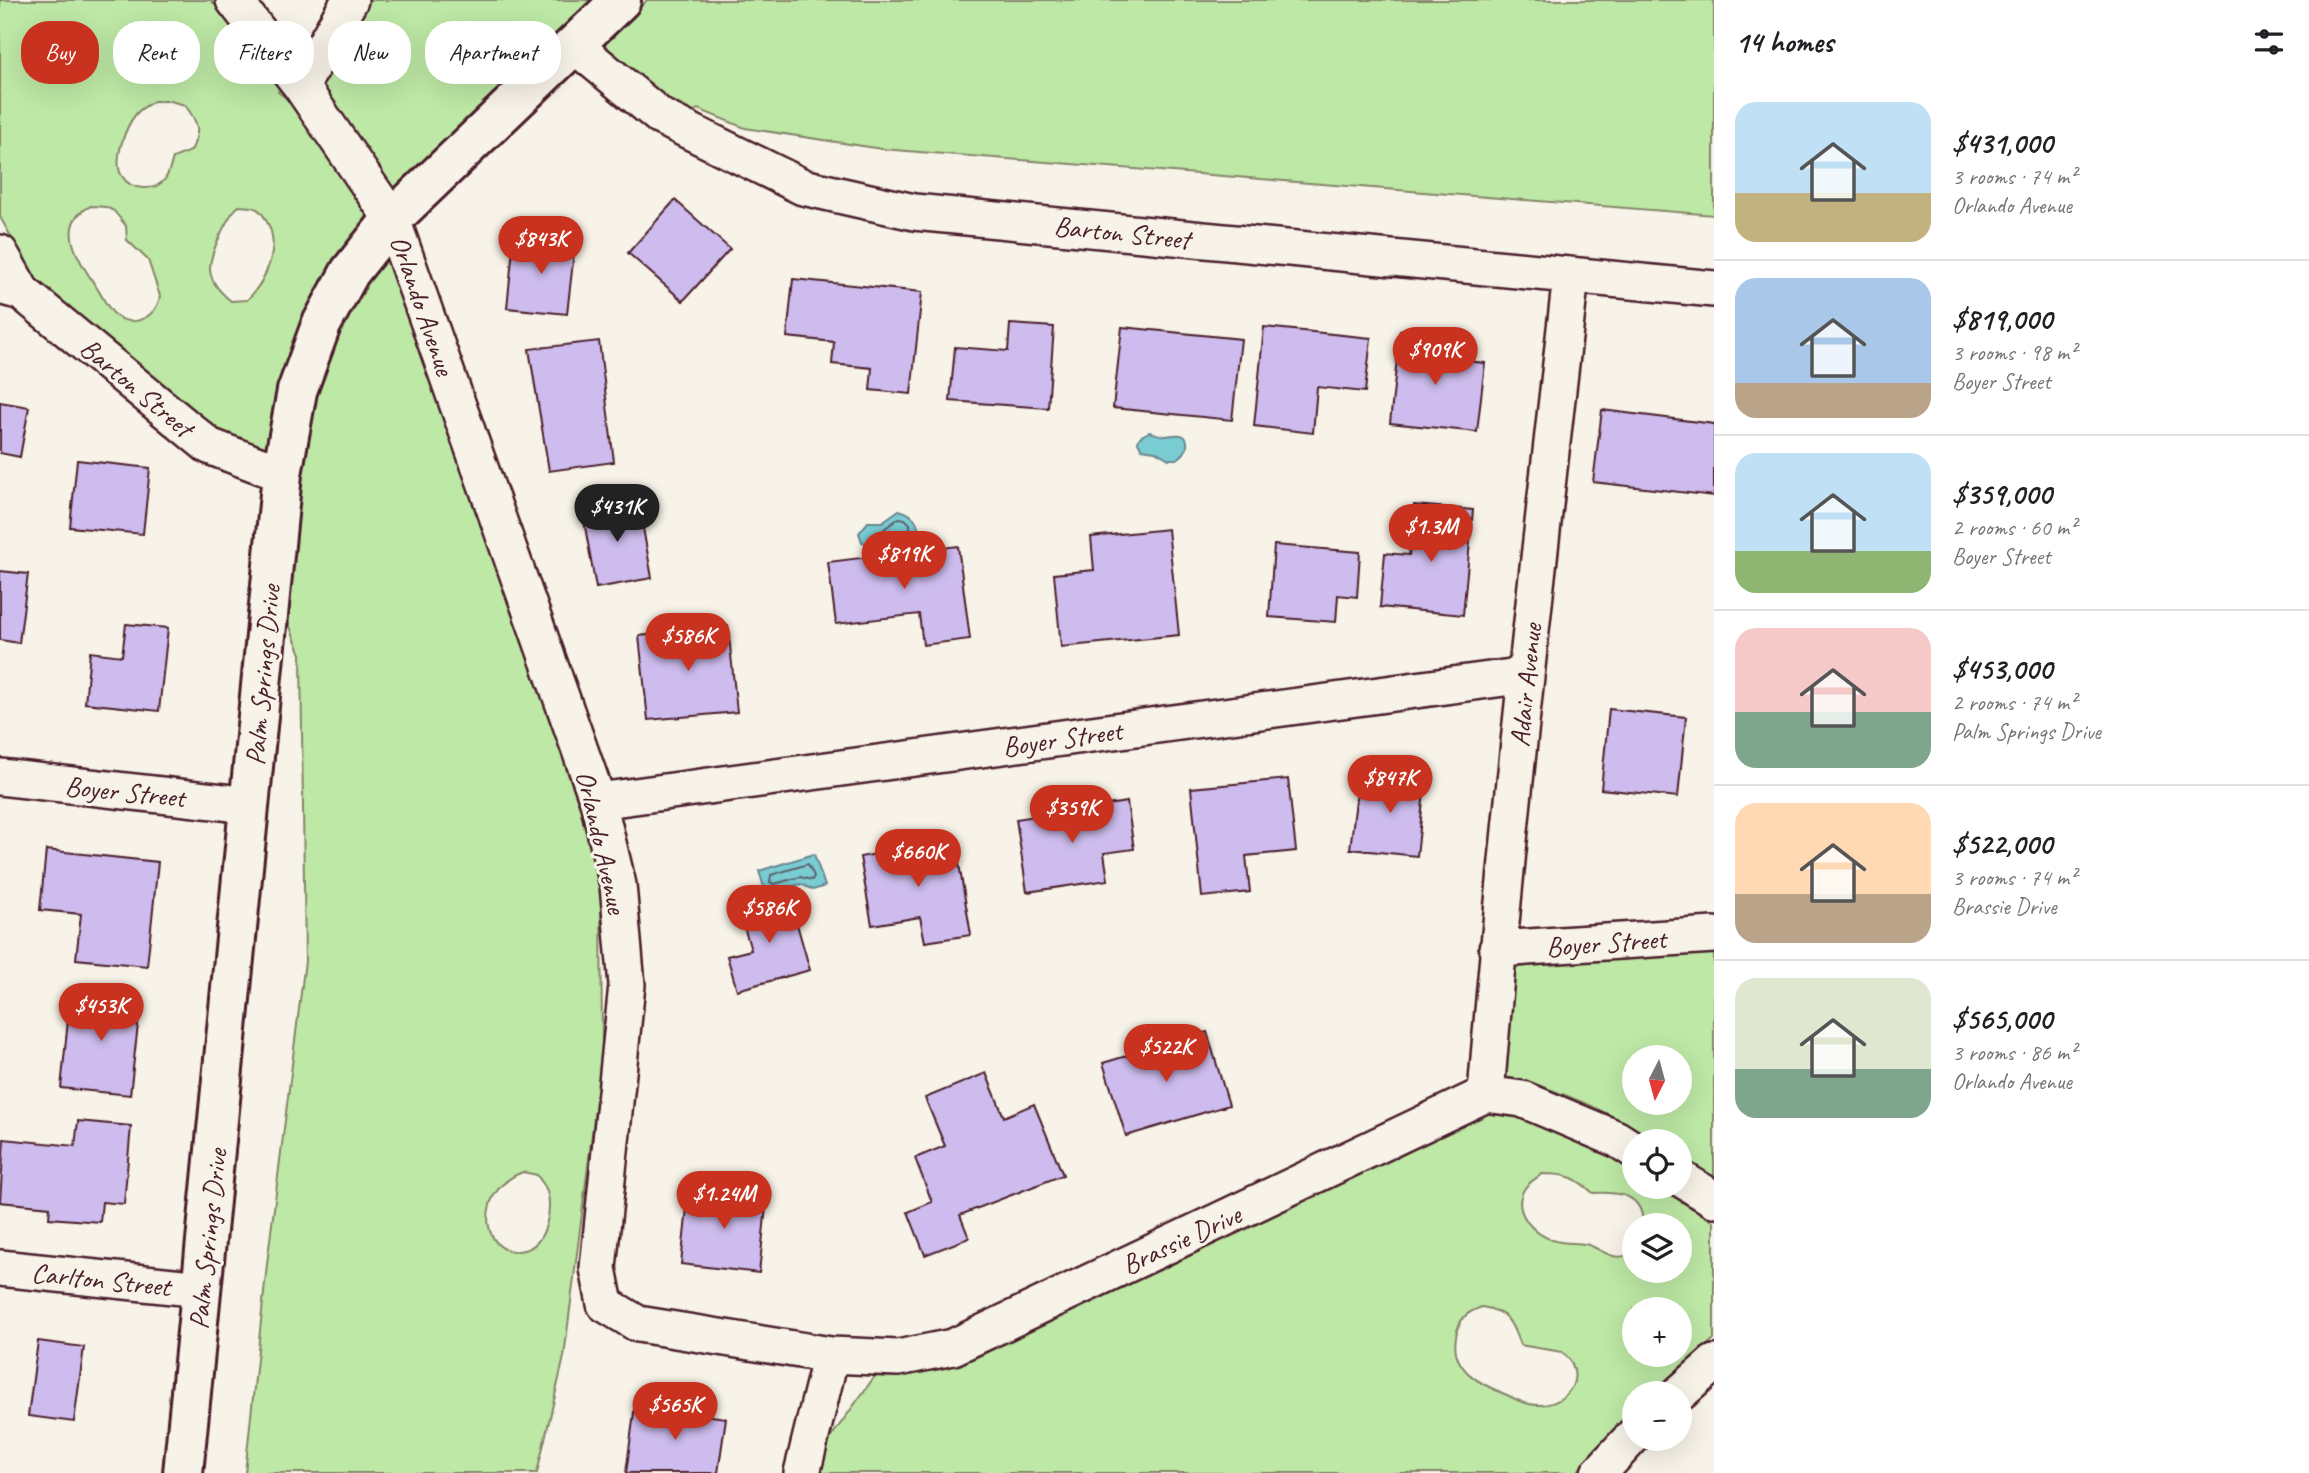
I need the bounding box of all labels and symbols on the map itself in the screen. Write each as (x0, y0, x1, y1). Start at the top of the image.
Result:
street label: Barton Street (1052, 208, 1195, 257)
pin: $843K (492, 216, 590, 276)
street label: Orlando Avenue (382, 231, 463, 382)
pin: $909K (1386, 328, 1484, 387)
street label: Barton Street (73, 330, 203, 447)
pin: $431K (568, 484, 666, 544)
pin: $1.3M (1382, 504, 1480, 564)
pin: $819K (855, 532, 953, 591)
street label: Palm Springs Drive (237, 581, 288, 767)
pin: $586K (639, 614, 737, 673)
street label: Adair Avenue (1502, 620, 1550, 748)
street label: Boyer Street (1000, 712, 1127, 764)
pin: $847K (1341, 756, 1439, 815)
street label: Orlando Avenue (568, 767, 635, 919)
street label: Boyer Street (63, 768, 189, 815)
pin: $359K (1023, 786, 1121, 845)
pin: $660K (869, 830, 967, 889)
pin: $586K (720, 886, 818, 945)
street label: Boyer Street (1545, 921, 1670, 964)
pin: $453K (52, 984, 150, 1043)
pin: $522K (1117, 1024, 1215, 1084)
north arrow (1622, 1045, 1692, 1115)
street label: Palm Springs Drive (181, 1145, 235, 1331)
pin: $1.24M (667, 1172, 781, 1231)
street label: Brassie Drive (1116, 1196, 1248, 1282)
street label: Carlton Street (30, 1255, 175, 1304)
pin: $565K (626, 1382, 724, 1442)

